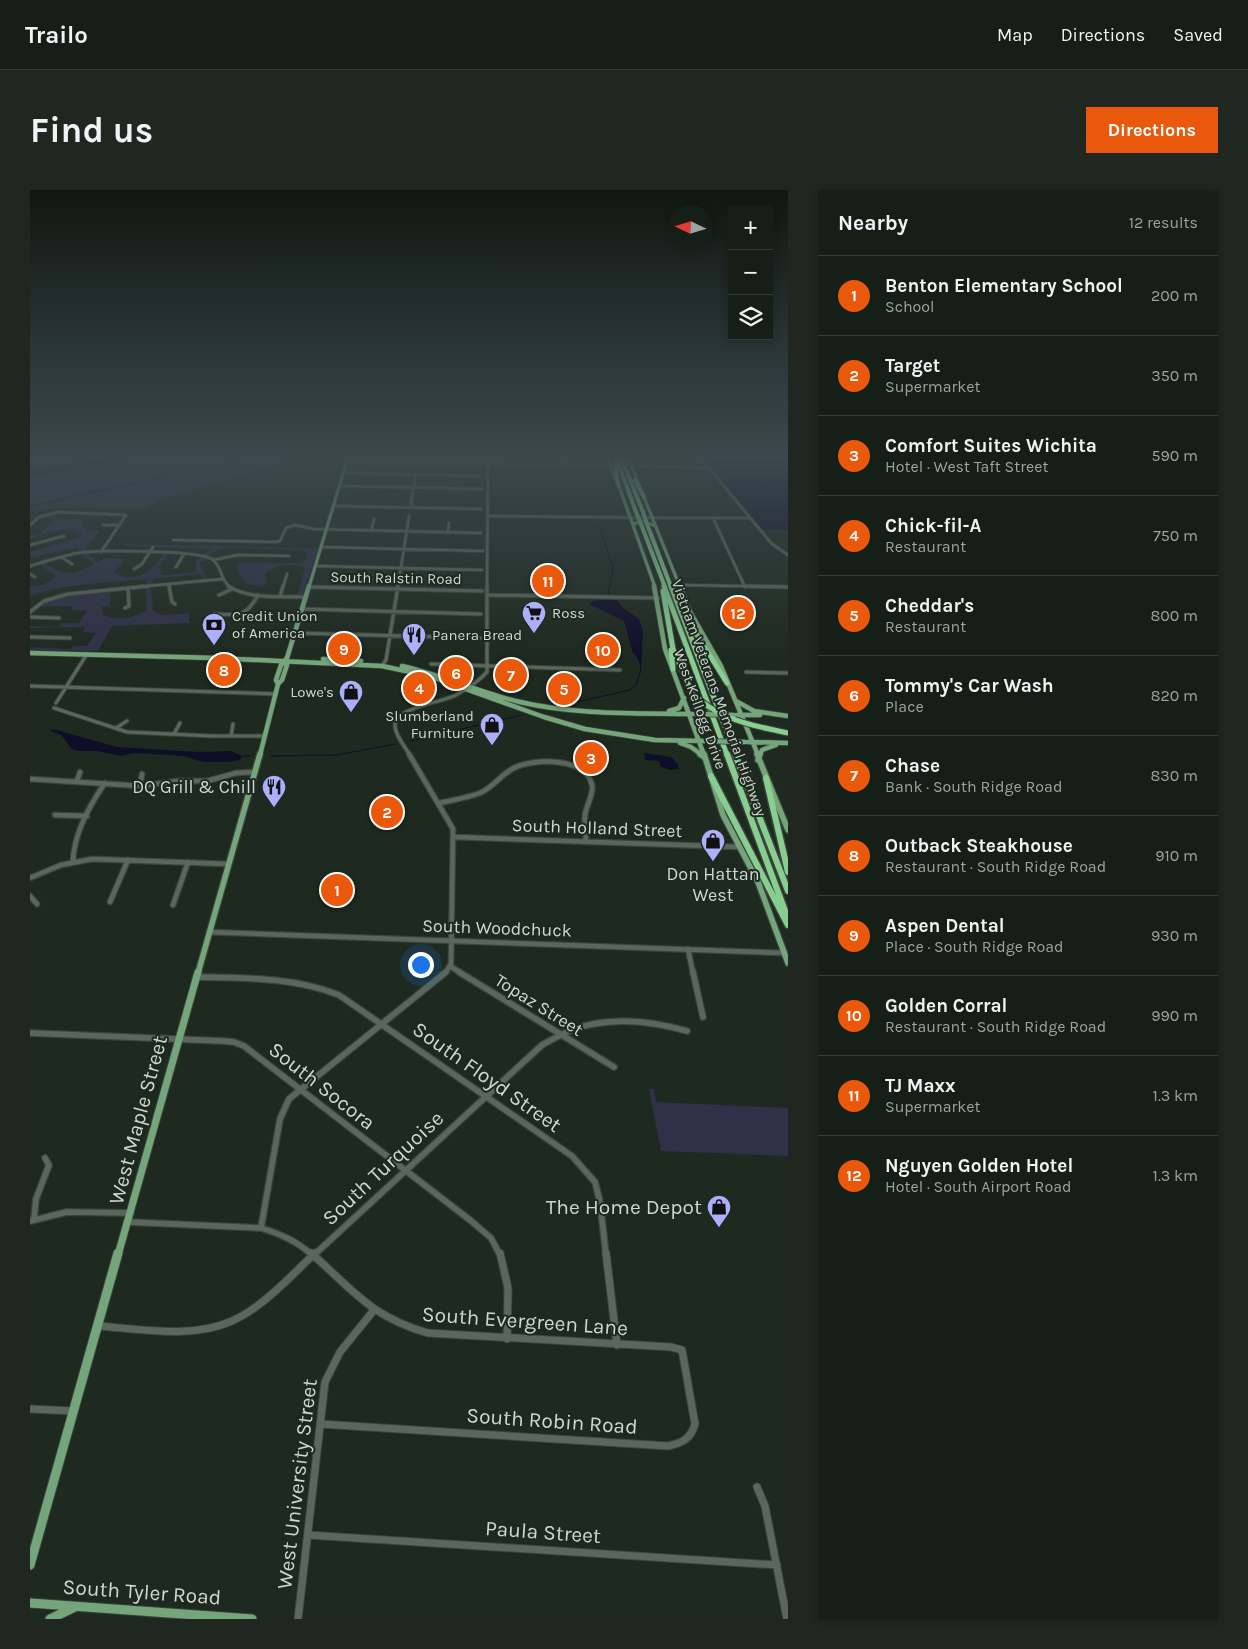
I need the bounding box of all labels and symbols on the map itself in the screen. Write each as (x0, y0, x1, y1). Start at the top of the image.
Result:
north arrow (668, 205, 713, 250)
pin: 11 (532, 562, 564, 600)
street label: South Ralstin Road (330, 568, 462, 588)
street label: Vietnam Veterans Memorial Highway (668, 577, 770, 819)
pin: 12 (722, 594, 754, 632)
supermarket icon: Ross (521, 600, 547, 634)
place label: Ross (552, 604, 585, 622)
place label: Credit Union of America (232, 607, 317, 642)
bank icon: Credit Union of America (201, 612, 227, 646)
restaurant icon: Panera Bread (401, 622, 427, 656)
place label: Panera Bread (432, 626, 522, 644)
pin: 9 (328, 630, 360, 668)
pin: 10 (587, 631, 619, 669)
street label: West Kellogg Drive (670, 646, 730, 772)
pin: 8 (208, 651, 240, 689)
pin: 6 (440, 654, 472, 692)
pin: 7 (495, 656, 527, 694)
pin: 4 (403, 669, 435, 707)
pin: 5 (548, 670, 580, 708)
shop icon: Lowe's (338, 679, 364, 713)
place label: Lowe's (290, 683, 334, 701)
place label: Slumberland Furniture (385, 707, 474, 742)
shop icon: Slumberland Furniture (479, 712, 505, 746)
pin: 3 (575, 739, 607, 777)
restaurant icon: DQ Grill & Chill (261, 774, 287, 808)
place label: DQ Grill & Chill (132, 776, 256, 798)
pin: 2 (371, 793, 403, 831)
street label: South Holland Street (511, 814, 683, 842)
shop icon: Don Hattan West (700, 828, 726, 862)
place label: Don Hattan West (666, 863, 760, 906)
pin: 1 (321, 871, 353, 909)
street label: South Woodchuck (422, 914, 572, 942)
your location (408, 952, 434, 978)
street label: Topaz Street (491, 969, 587, 1041)
street label: South Floyd Street (408, 1017, 566, 1137)
street label: West Maple Street (104, 1033, 172, 1207)
street label: South Socora (264, 1037, 380, 1135)
street label: South Turquoise (318, 1106, 448, 1230)
shop icon: The Home Depot (706, 1194, 732, 1228)
place label: The Home Depot (546, 1195, 702, 1219)
street label: South Evergreen Lane (421, 1302, 629, 1340)
street label: West University Street (272, 1377, 322, 1591)
street label: South Robin Road (466, 1403, 638, 1439)
street label: Paula Street (484, 1516, 602, 1548)
street label: South Tyler Road (62, 1574, 222, 1610)

